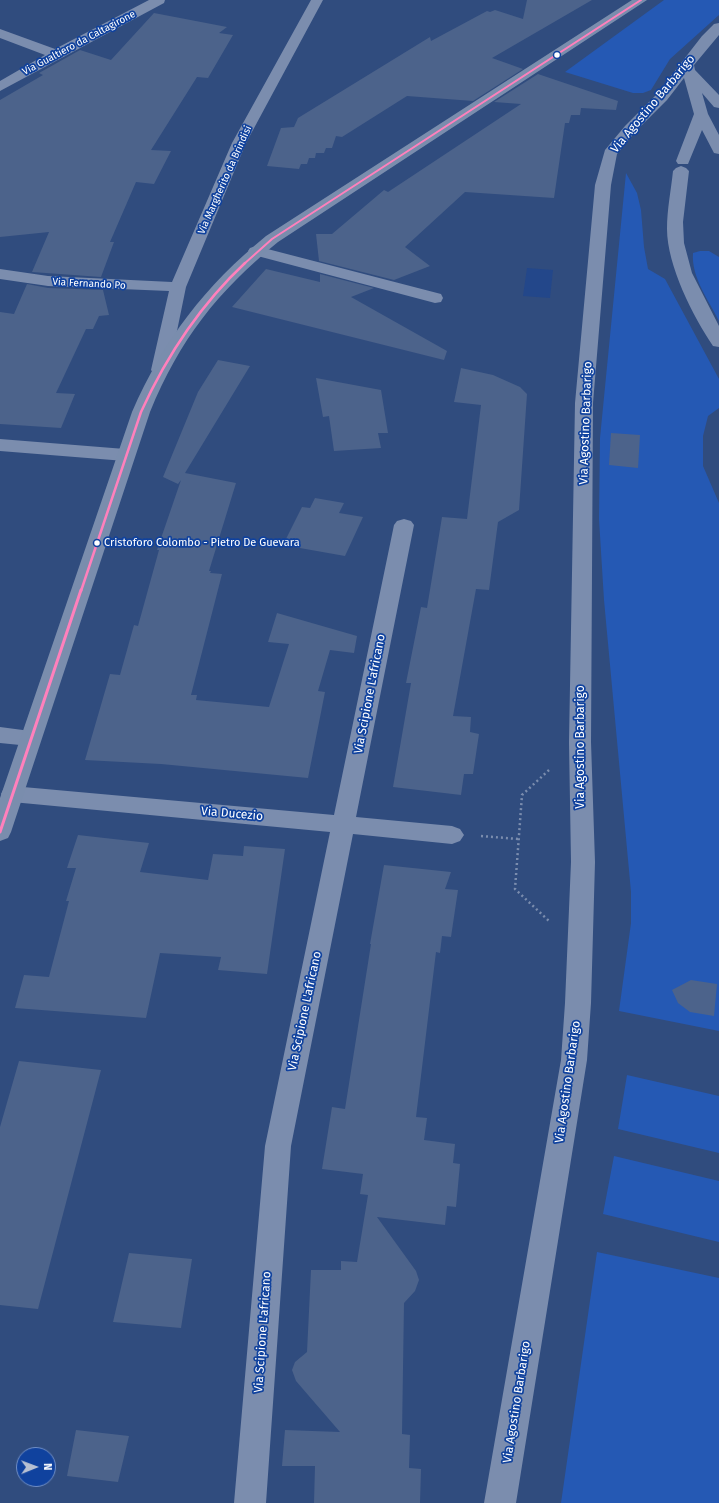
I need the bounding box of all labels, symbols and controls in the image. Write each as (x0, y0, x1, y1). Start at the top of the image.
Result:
street label: Via Gualtiero da Caltagirone (20, 8, 138, 78)
unlabelled marker (552, 50, 562, 60)
street label: Via Agostino Barbarigo (608, 52, 698, 156)
street label: Via Margherito da Brindisi (196, 124, 254, 236)
street label: Via Fernando Po (52, 276, 126, 292)
street label: Via Agostino Barbarigo (577, 361, 595, 485)
place label: Cristoforo Colombo - Pietro De Guevara (104, 536, 300, 550)
marker: Cristoforo Colombo - Pietro De Guevara (92, 538, 102, 548)
street label: Via Scipione L'africano (351, 633, 389, 755)
street label: Via Agostino Barbarigo (574, 685, 588, 809)
street label: Via Ducezio (200, 804, 264, 824)
street label: Via Scipione L'africano (285, 950, 325, 1072)
street label: Via Agostino Barbarigo (552, 1020, 584, 1144)
street label: Via Scipione L'africano (252, 1271, 274, 1393)
street label: Via Agostino Barbarigo (500, 1340, 534, 1464)
north arrow (16, 1447, 56, 1487)
text: N (41, 1463, 54, 1471)

